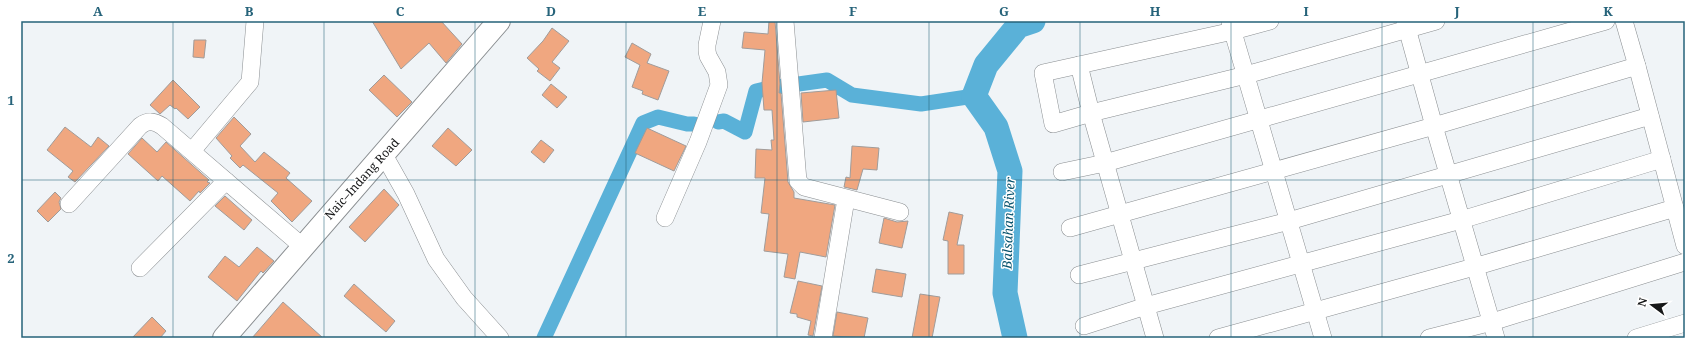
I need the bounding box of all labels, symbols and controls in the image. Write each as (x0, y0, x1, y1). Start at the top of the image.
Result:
text: A (93, 2, 103, 20)
text: B (245, 2, 254, 20)
text: C (396, 2, 405, 20)
text: D (546, 2, 556, 20)
text: E (698, 2, 707, 20)
text: F (849, 2, 857, 20)
text: G (999, 2, 1009, 20)
text: H (1150, 2, 1161, 20)
text: I (1303, 2, 1309, 20)
text: J (1453, 2, 1460, 20)
text: K (1603, 2, 1613, 20)
text: 1 (7, 91, 15, 109)
street label: Naic–Indang Road (320, 134, 403, 223)
water label: Balsahan River (997, 176, 1019, 270)
text: 2 (7, 249, 15, 267)
north arrow (1632, 285, 1672, 325)
text: N (1634, 296, 1650, 308)

